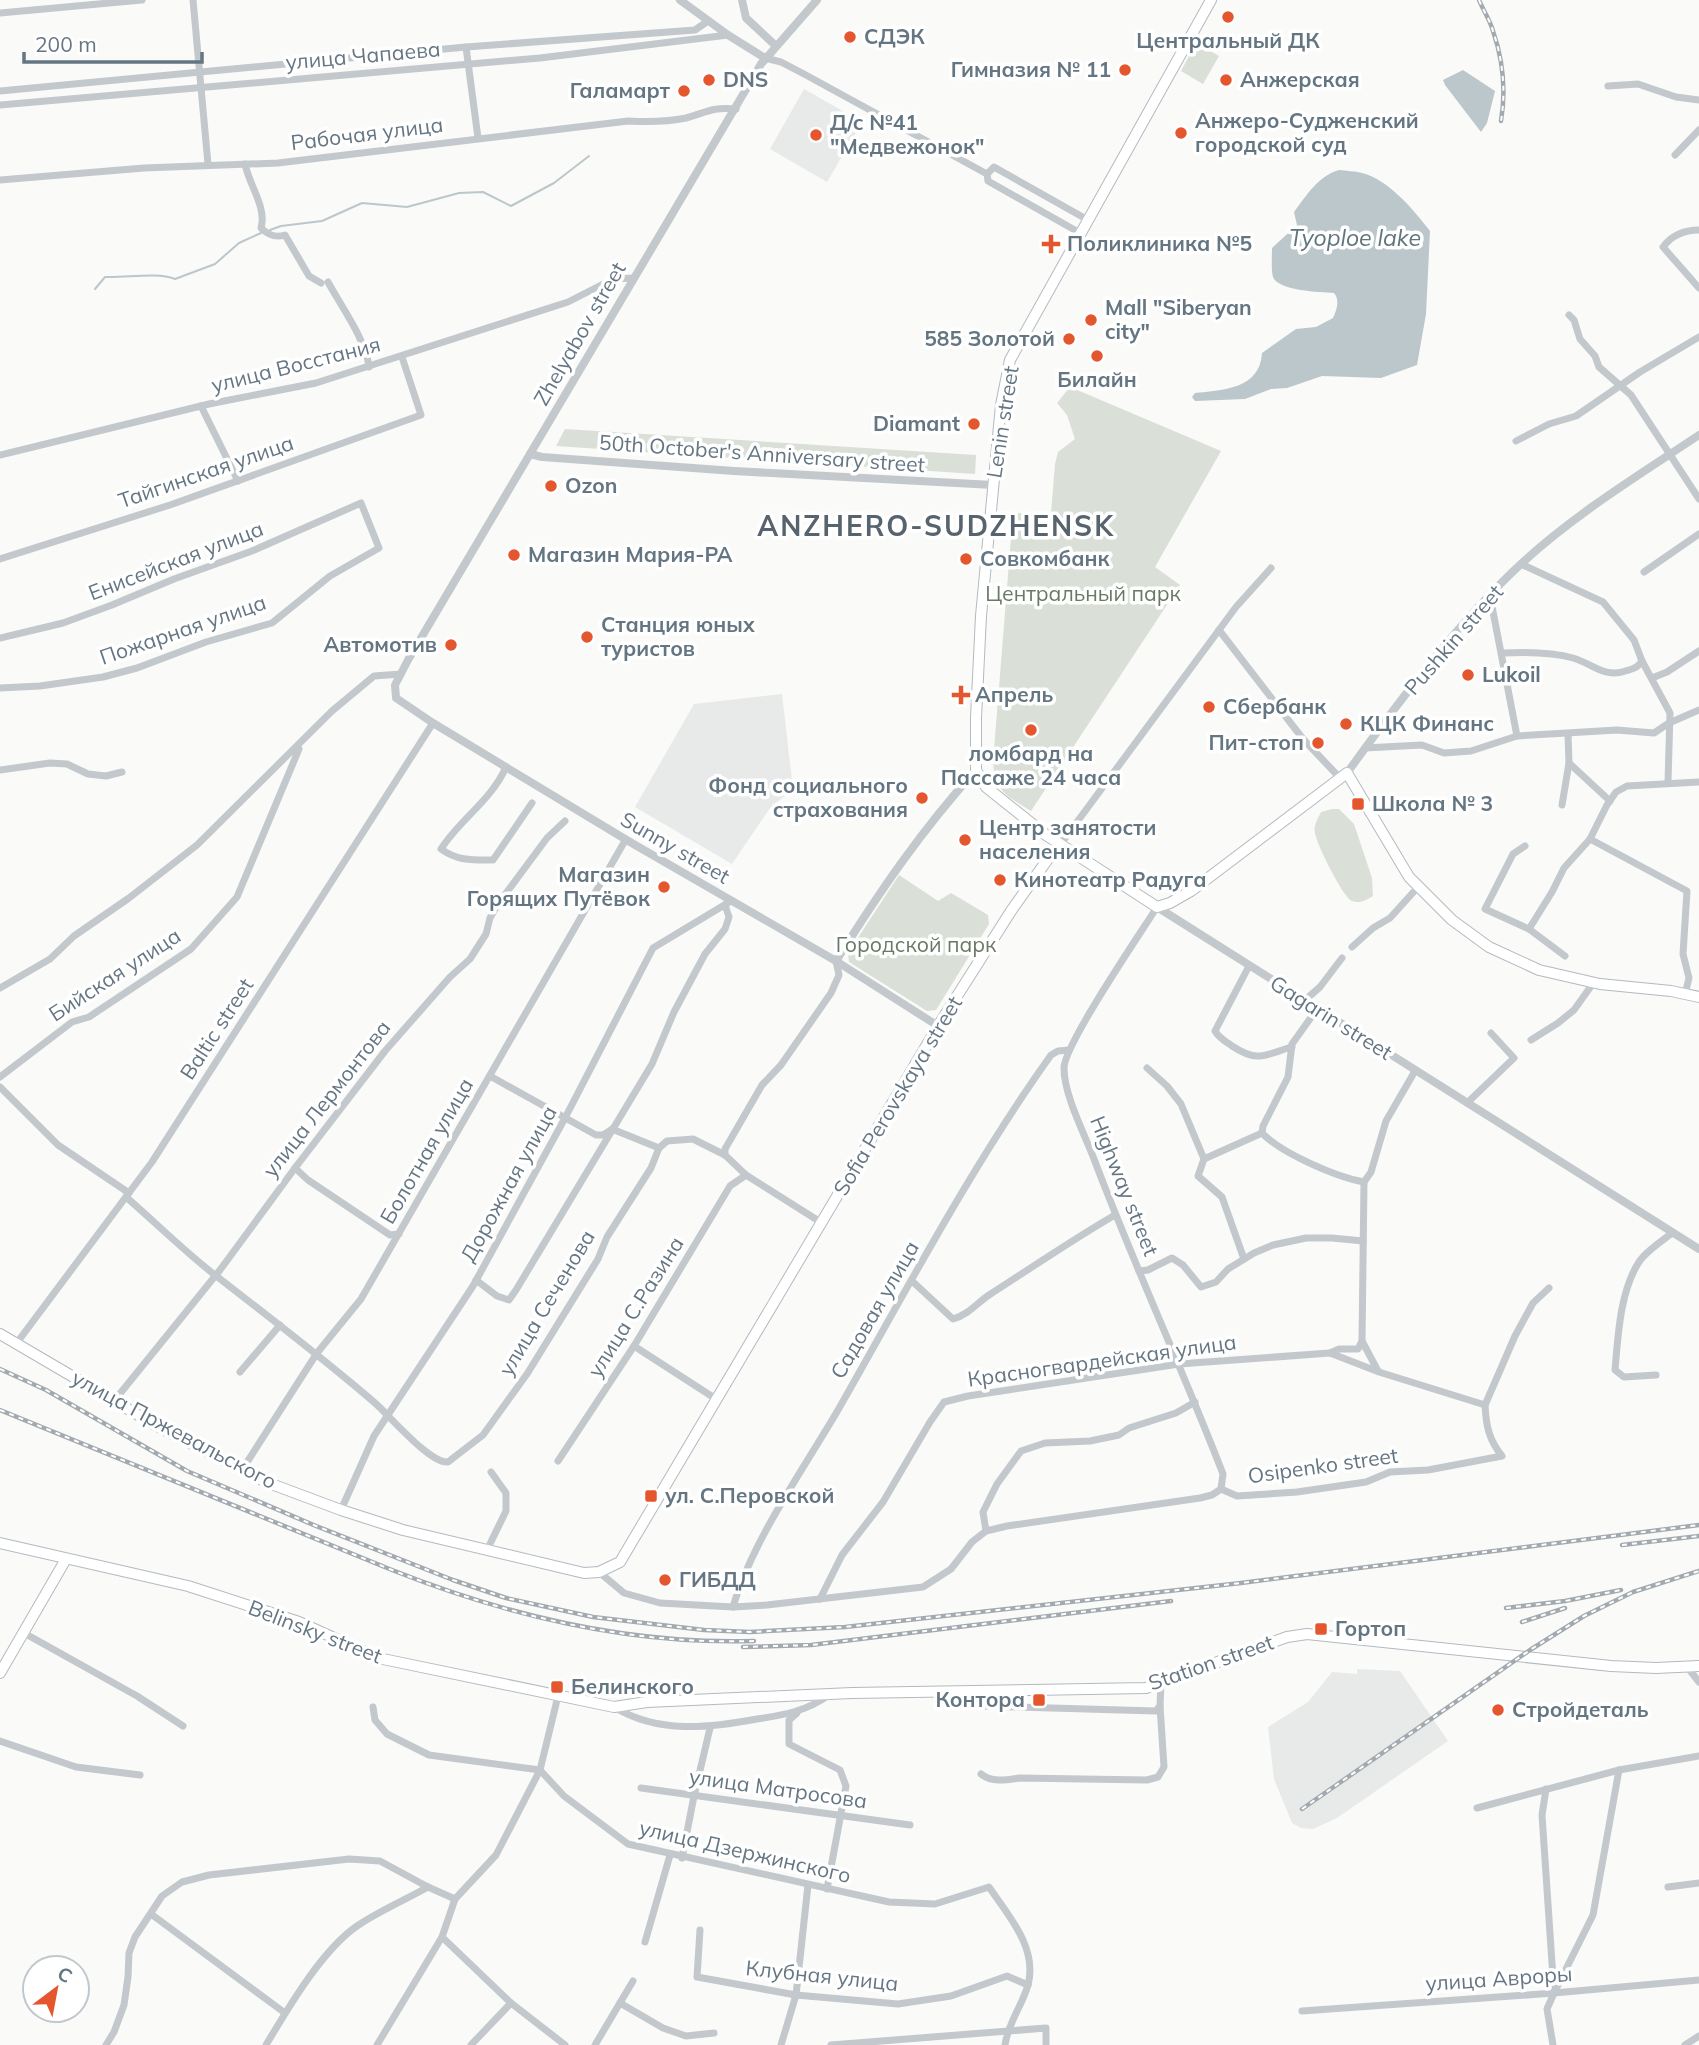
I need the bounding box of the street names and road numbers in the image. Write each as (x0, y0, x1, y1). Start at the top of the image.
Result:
street label: улица Чапаева (284, 35, 441, 75)
street label: Рабочая улица (289, 111, 445, 155)
street label: Zhelyabov street (528, 257, 631, 410)
street label: улица Восстания (209, 330, 383, 398)
street label: Lenin street (980, 364, 1024, 480)
street label: Тайгинская улица (115, 429, 297, 513)
street label: 50th October's Anniversary street (598, 429, 926, 477)
street label: Енисейская улица (85, 515, 267, 605)
street label: Pushkin street (1398, 579, 1508, 700)
street label: Пожарная улица (96, 588, 269, 670)
street label: Sunny street (616, 805, 735, 889)
street label: Бийская улица (44, 922, 185, 1026)
street label: Gagarin street (1266, 969, 1397, 1065)
street label: Baltic street (174, 973, 259, 1084)
street label: Sofia Perovskaya street (827, 991, 967, 1200)
street label: улица Лермонтова (257, 1015, 396, 1182)
street label: Болотная улица (374, 1073, 478, 1228)
street label: Дорожная улица (454, 1101, 562, 1266)
street label: Highway street (1085, 1112, 1165, 1259)
street label: улица Сеченова (492, 1225, 600, 1380)
street label: улица С.Разина (582, 1231, 689, 1382)
street label: Садовая улица (824, 1236, 924, 1383)
street label: Красногвардейская улица (966, 1328, 1238, 1392)
street label: улица Пржевальского (68, 1364, 281, 1494)
street label: Osipenko street (1246, 1442, 1400, 1488)
street label: Belinsky street (245, 1594, 386, 1668)
street label: Station street (1145, 1629, 1277, 1696)
street label: улица Матросова (687, 1763, 869, 1813)
street label: улица Дзержинского (637, 1814, 854, 1888)
street label: Клубная улица (745, 1954, 900, 1996)
street label: улица Авроры (1425, 1960, 1573, 1996)

